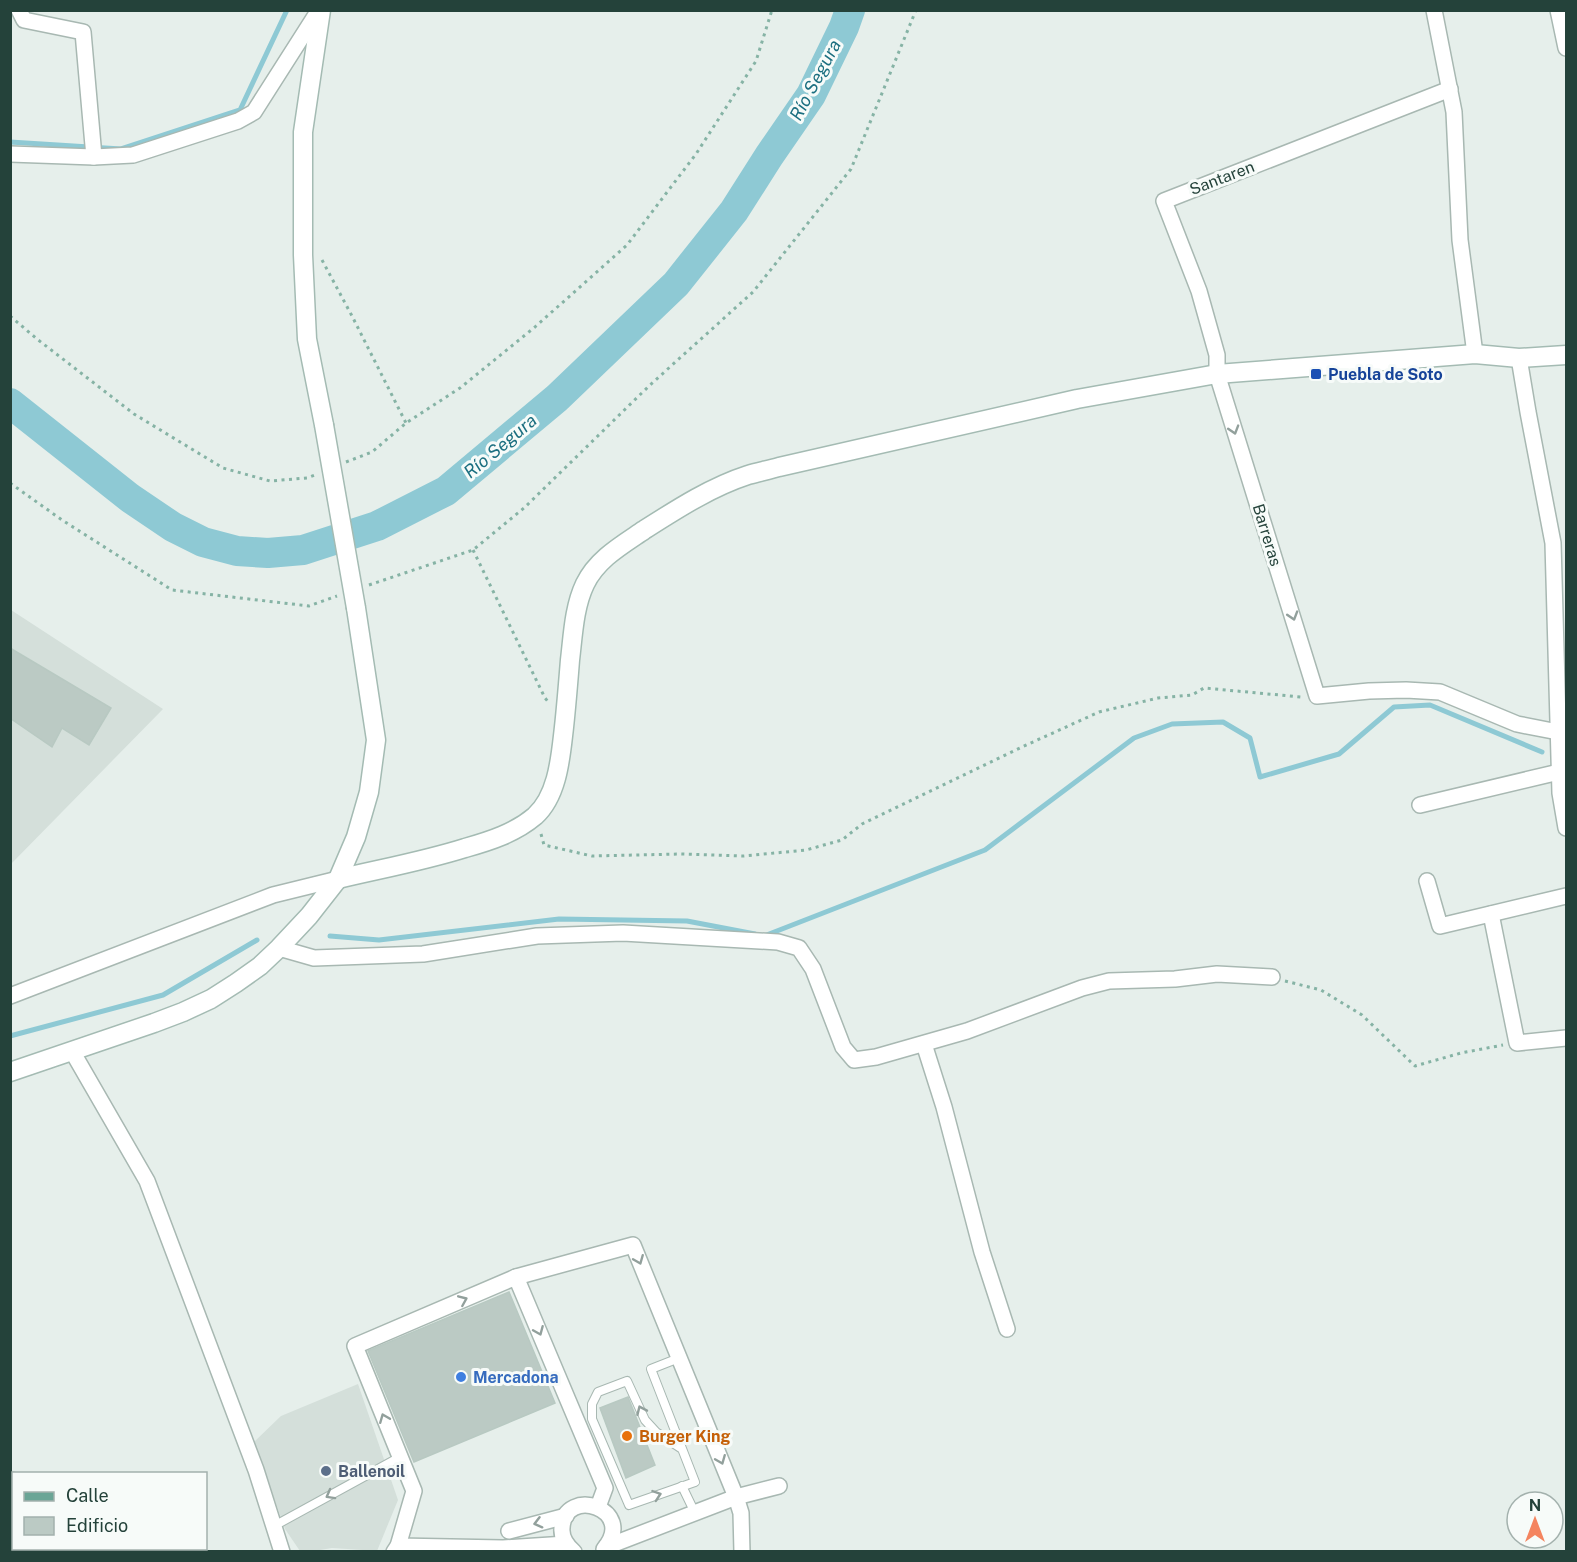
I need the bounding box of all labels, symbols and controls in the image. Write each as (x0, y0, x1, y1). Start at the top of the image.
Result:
water label: Río Segura (785, 36, 845, 124)
street label: Santaren (1187, 157, 1257, 199)
place label: Puebla de Soto (1328, 365, 1443, 384)
marker: Puebla de Soto (1309, 367, 1323, 381)
water label: Río Segura (459, 410, 541, 482)
one-way arrow (1227, 424, 1239, 435)
street label: Barreras (1249, 502, 1285, 568)
one-way arrow (1285, 610, 1298, 621)
one-way arrow (632, 1254, 644, 1265)
one-way arrow (456, 1295, 467, 1307)
one-way arrow (532, 1325, 544, 1336)
place label: Mercadona (473, 1368, 558, 1387)
marker: Mercadona (454, 1370, 468, 1384)
one-way arrow (636, 1405, 648, 1416)
one-way arrow (379, 1414, 391, 1425)
place label: Burger King (639, 1427, 731, 1446)
marker: Burger King (620, 1429, 634, 1443)
one-way arrow (714, 1454, 726, 1465)
place label: Ballenoil (338, 1462, 405, 1481)
marker: Ballenoil (319, 1464, 333, 1478)
legend (12, 1472, 207, 1550)
text: Calle (66, 1485, 109, 1506)
one-way arrow (326, 1488, 336, 1499)
one-way arrow (651, 1489, 662, 1502)
north arrow (1505, 1490, 1565, 1550)
text: N (1529, 1496, 1541, 1515)
text: Edificio (66, 1515, 128, 1536)
one-way arrow (533, 1516, 543, 1528)

